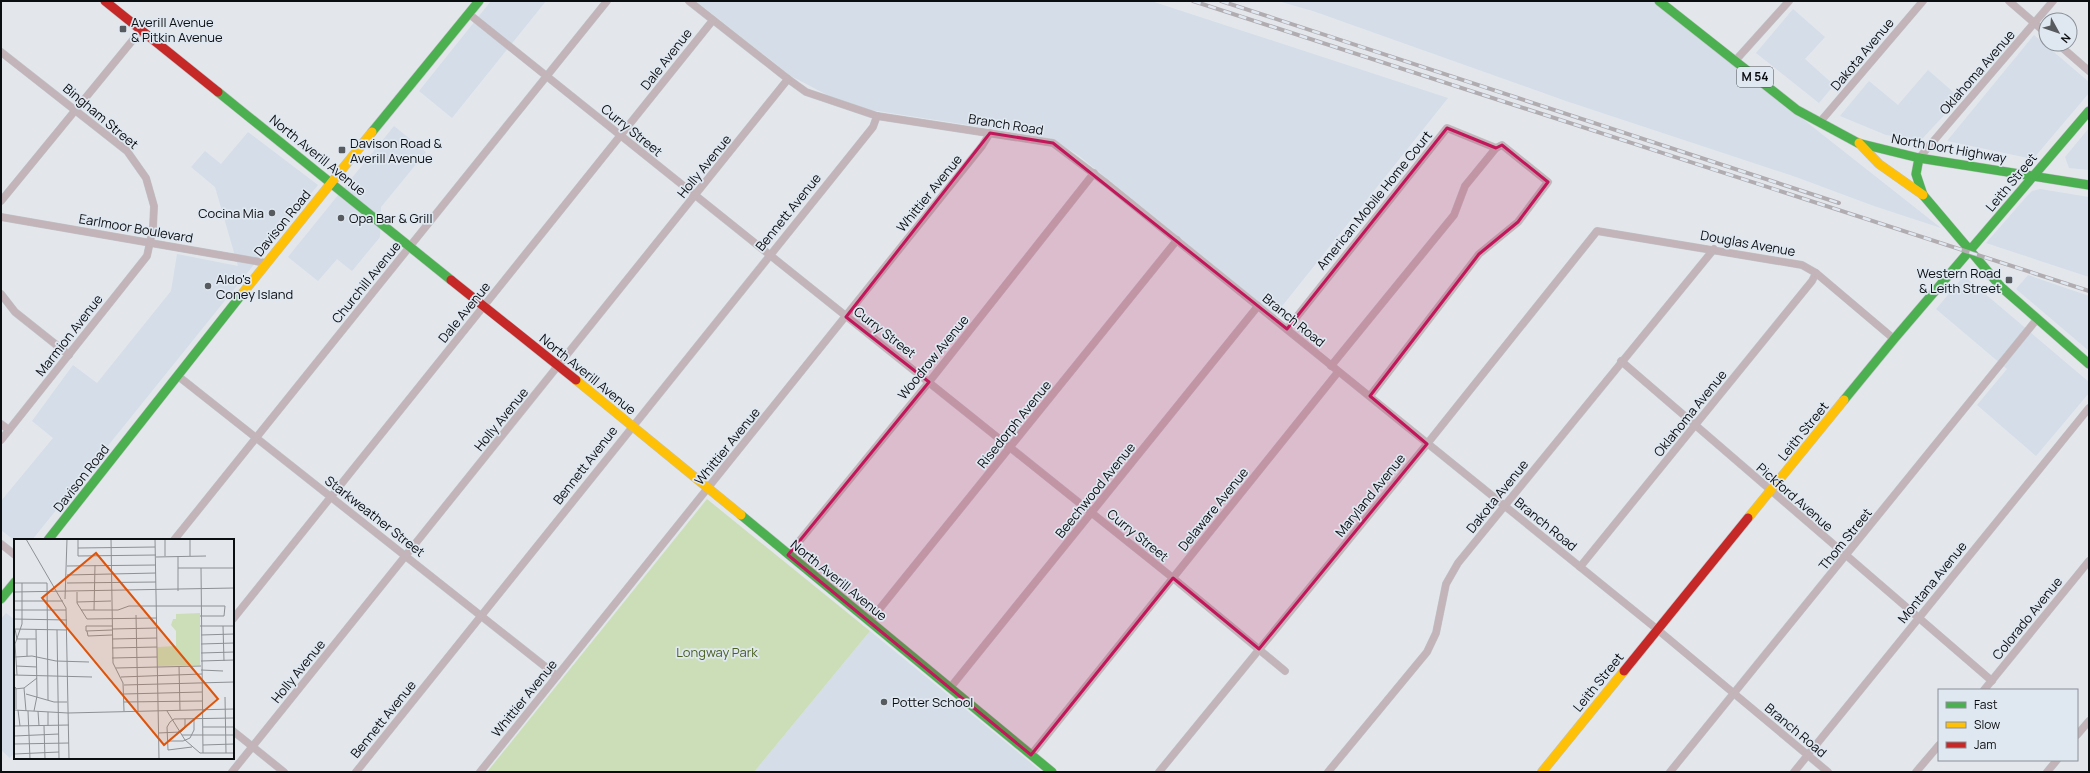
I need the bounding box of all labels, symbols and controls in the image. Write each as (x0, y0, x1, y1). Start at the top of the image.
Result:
north arrow (2038, 12, 2078, 52)
place label: Averill Avenue & Pitkin Avenue (131, 13, 223, 46)
street label: Dakota Avenue (1826, 14, 1898, 94)
marker: Averill Avenue & Pitkin Avenue (118, 24, 128, 34)
street label: Dale Avenue (636, 24, 696, 94)
street label: Oklahoma Avenue (1935, 25, 2019, 118)
text: N (2058, 31, 2074, 47)
road number: M 54 (1737, 67, 1773, 87)
street label: Bingham Street (60, 79, 142, 153)
street label: Curry Street (598, 100, 666, 160)
street label: Branch Road (967, 109, 1045, 139)
street label: North Averill Avenue (266, 110, 370, 200)
street label: American Mobile Home Court (1312, 127, 1436, 273)
street label: North Dort Highway (1890, 129, 2008, 167)
street label: Holly Avenue (673, 130, 735, 201)
place label: Davison Road & Averill Avenue (350, 134, 443, 167)
marker: Davison Road & Averill Avenue (337, 145, 347, 155)
street label: Leith Street (1981, 149, 2041, 215)
street label: Whittier Avenue (892, 150, 966, 236)
street label: Bennett Avenue (751, 169, 825, 255)
street label: Davison Road (250, 186, 314, 260)
place label: Cocina Mia (198, 204, 264, 222)
marker: Cocina Mia (267, 208, 277, 218)
street label: Earlmoor Boulevard (78, 209, 194, 247)
place label: Opa Bar & Grill (349, 209, 432, 227)
marker: Opa Bar & Grill (336, 213, 346, 223)
street label: Douglas Avenue (1699, 226, 1797, 260)
street label: Churchill Avenue (327, 237, 405, 327)
place label: Western Road & Leith Street (1917, 264, 2001, 297)
place label: Aldo's Coney Island (216, 270, 293, 303)
marker: Western Road & Leith Street (2004, 275, 2014, 285)
street label: Dale Avenue (434, 277, 494, 346)
marker: Aldo's Coney Island (203, 281, 213, 291)
street label: Branch Road (1259, 289, 1329, 351)
street label: Marmion Avenue (31, 290, 107, 380)
street label: Curry Street (850, 302, 920, 362)
street label: Woodrow Avenue (893, 311, 973, 403)
street label: North Averill Avenue (536, 329, 640, 419)
street label: Oklahoma Avenue (1649, 365, 1731, 460)
street label: Risedorph Avenue (973, 376, 1055, 472)
street label: Holly Avenue (470, 383, 532, 454)
street label: Leith Street (1774, 398, 1832, 464)
street label: Whittier Avenue (690, 403, 764, 489)
street label: Bennett Avenue (549, 422, 622, 508)
street label: Beechwood Avenue (1051, 438, 1139, 542)
street label: Davison Road (49, 441, 113, 515)
street label: Maryland Avenue (1331, 449, 1409, 540)
street label: Dakota Avenue (1462, 455, 1532, 536)
street label: Pickford Avenue (1753, 459, 1837, 536)
street label: Delaware Avenue (1174, 463, 1252, 554)
street label: Starkweather Street (321, 471, 429, 561)
street label: Branch Road (1511, 493, 1581, 555)
street label: Thom Street (1814, 504, 1876, 574)
street label: Curry Street (1104, 505, 1172, 565)
street label: North Averill Avenue (787, 535, 891, 625)
street label: Montana Avenue (1893, 537, 1971, 627)
inset map (14, 539, 234, 759)
street label: Colorado Avenue (1988, 572, 2066, 663)
street label: Holly Avenue (267, 635, 329, 706)
park label: Longway Park (676, 643, 758, 661)
street label: Leith Street (1569, 649, 1627, 715)
street label: Whittier Avenue (487, 655, 561, 741)
street label: Bennett Avenue (346, 676, 420, 762)
legend (1938, 689, 2078, 761)
place label: Potter School (892, 693, 973, 711)
text: Fast (1974, 696, 1998, 713)
marker: Potter School (879, 697, 889, 707)
street label: Branch Road (1761, 699, 1831, 761)
text: Slow (1974, 716, 2000, 733)
text: Jam (1974, 736, 1996, 753)

